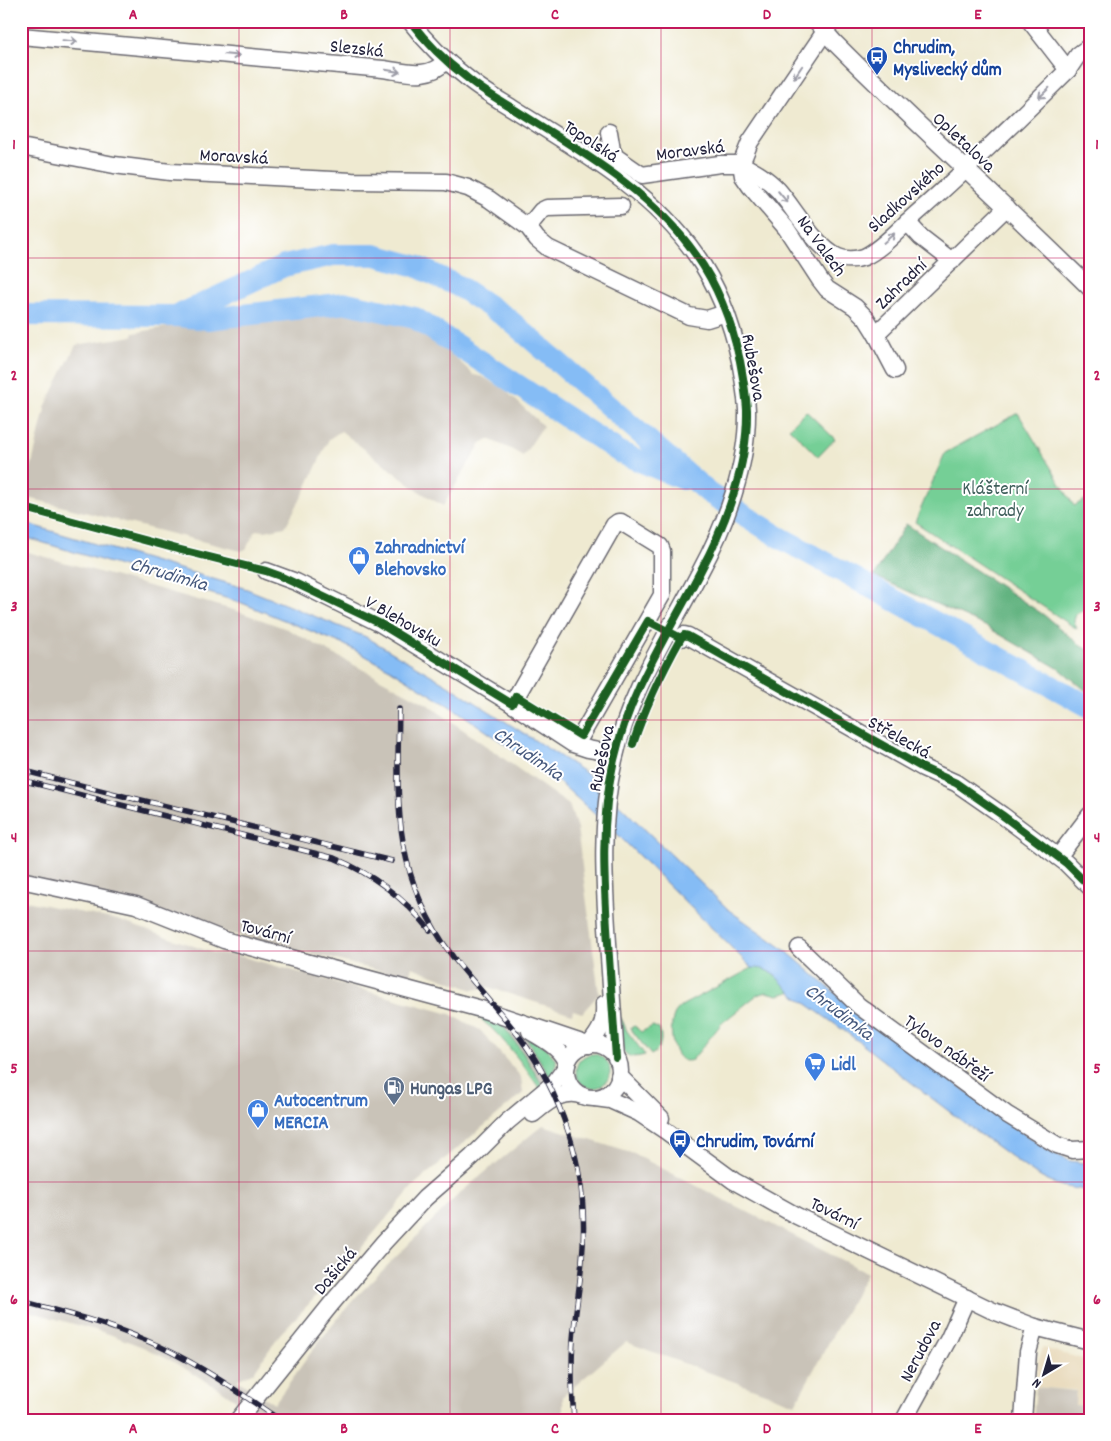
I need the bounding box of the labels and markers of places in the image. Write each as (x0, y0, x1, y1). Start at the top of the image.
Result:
place label: Chrudim, Myslivecký dům (893, 36, 1002, 85)
bus stop icon: Chrudim, Myslivecký dům (865, 45, 889, 76)
place label: Zahradnictví Blehovsko (375, 536, 467, 585)
shop icon: Zahradnictví Blehovsko (347, 545, 371, 576)
supermarket icon: Lidl (803, 1051, 827, 1082)
place label: Lidl (831, 1053, 856, 1080)
fuel station icon: Hungas LPG (382, 1075, 406, 1106)
place label: Hungas LPG (410, 1077, 493, 1104)
place label: Autocentrum MERCIA (274, 1089, 368, 1138)
shop icon: Autocentrum MERCIA (246, 1098, 270, 1129)
bus stop icon: Chrudim, Tovární (668, 1128, 692, 1159)
place label: Chrudim, Tovární (696, 1130, 816, 1157)

